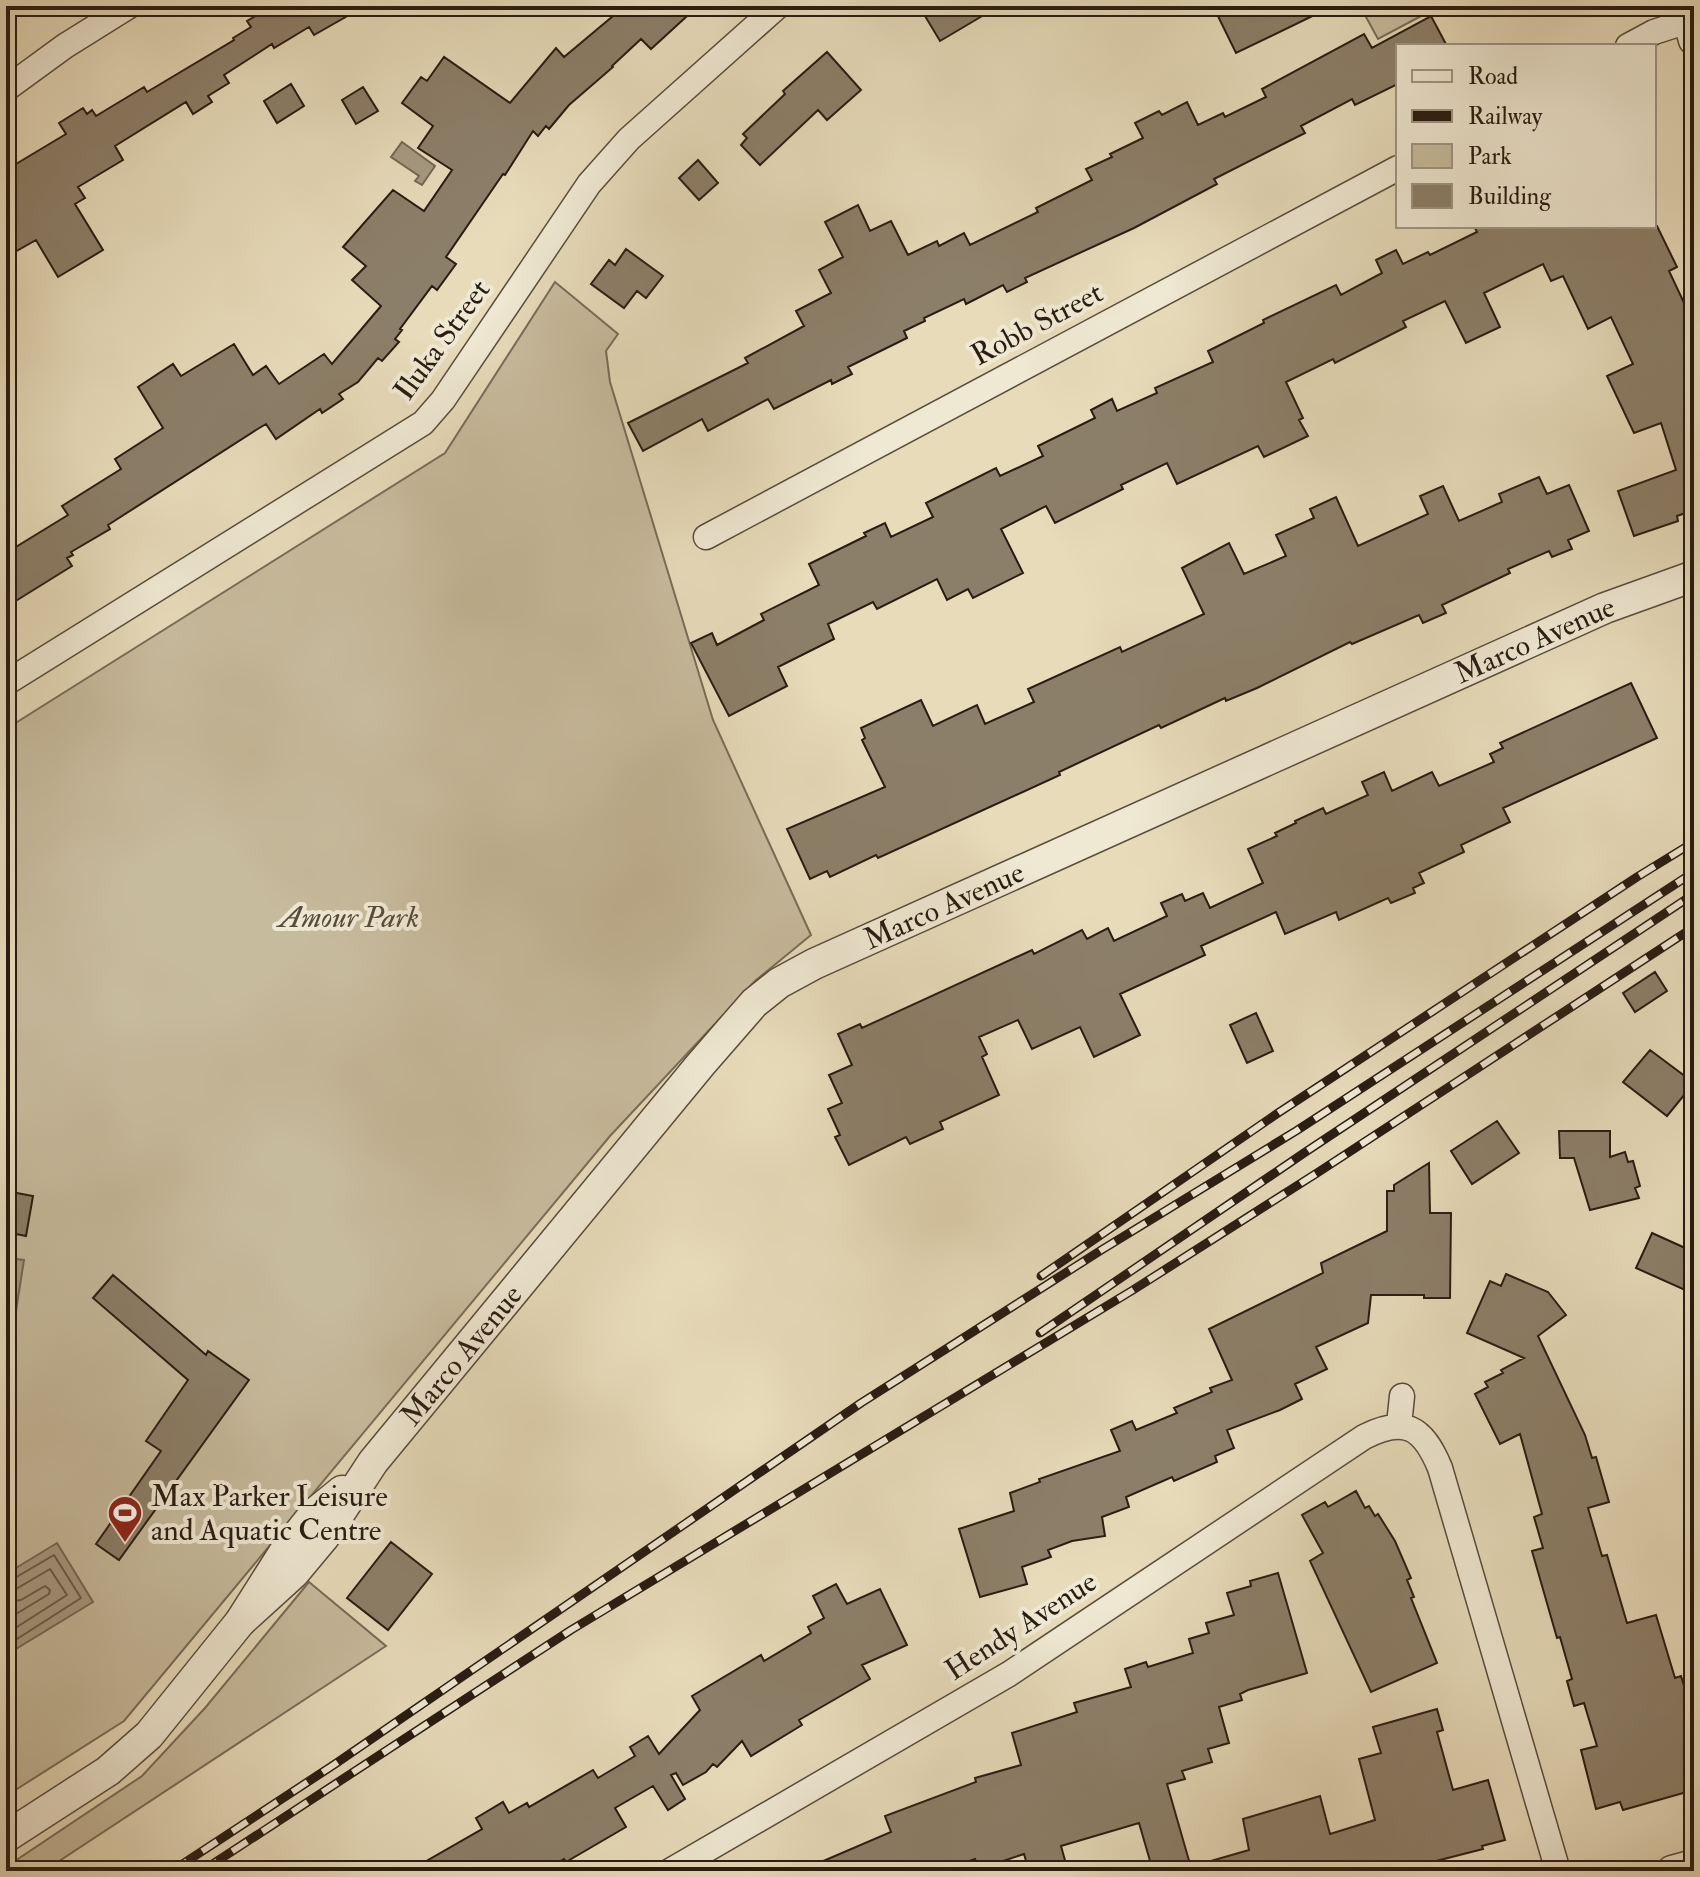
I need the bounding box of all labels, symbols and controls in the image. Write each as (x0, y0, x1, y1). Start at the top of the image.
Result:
legend (1396, 44, 1656, 228)
text: Road (1468, 61, 1518, 92)
text: Railway (1468, 101, 1543, 132)
text: Park (1468, 141, 1512, 172)
text: Building (1468, 181, 1552, 212)
street label: Iluka Street (386, 272, 498, 408)
street label: Robb Street (965, 274, 1109, 374)
street label: Marco Avenue (1449, 588, 1620, 692)
street label: Marco Avenue (858, 853, 1030, 958)
park label: Amour Park (276, 899, 419, 936)
street label: Marco Avenue (392, 1277, 530, 1433)
place label: Max Parker Leisure and Aquatic Centre (151, 1478, 388, 1549)
sports icon: Max Parker Leisure and Aquatic Centre (106, 1494, 144, 1544)
street label: Hendy Avenue (938, 1563, 1104, 1689)

